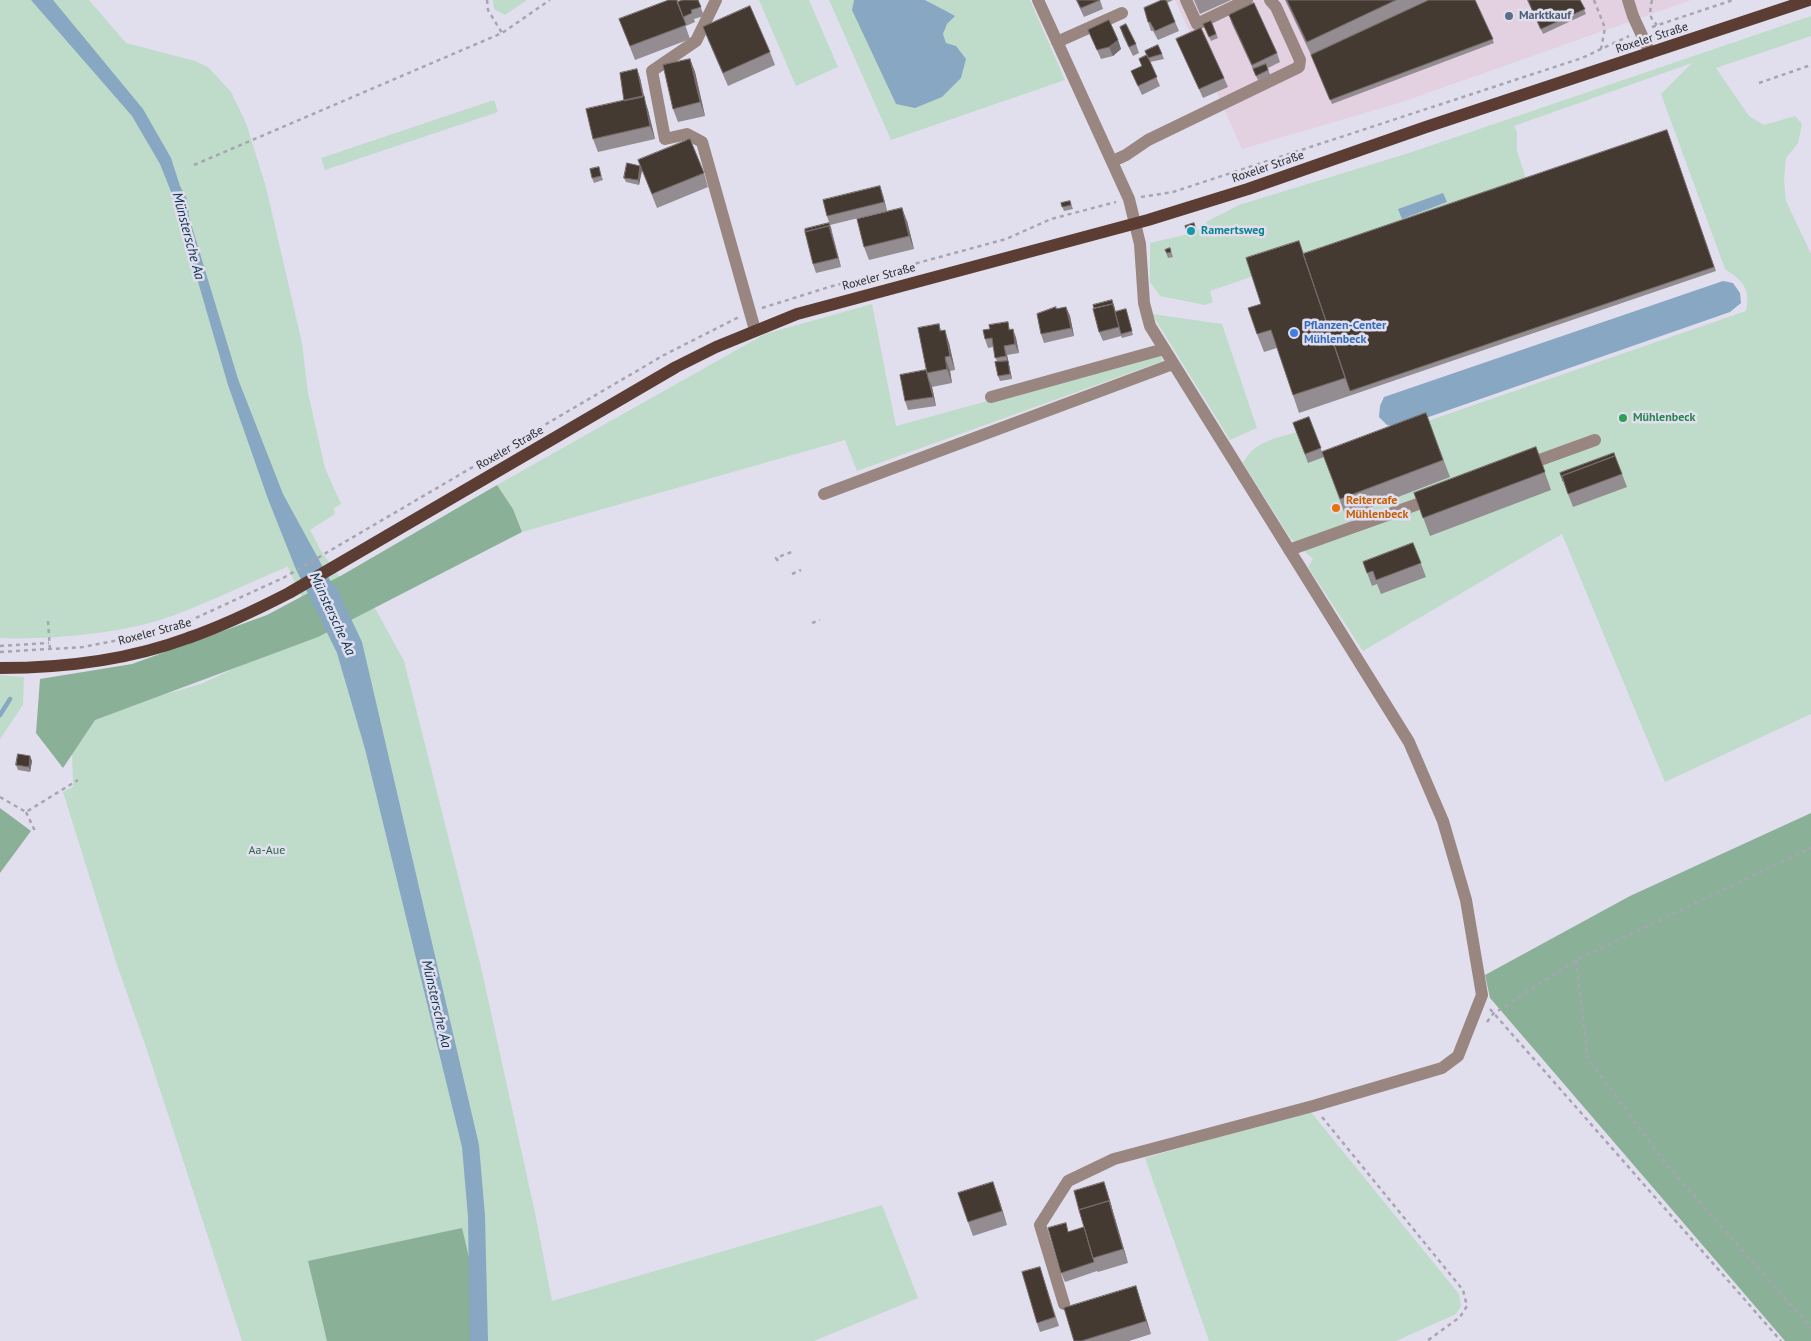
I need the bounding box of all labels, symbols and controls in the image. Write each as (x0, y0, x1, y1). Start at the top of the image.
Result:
place label: Marktkauf (1519, 9, 1571, 23)
marker: Marktkauf (1503, 10, 1515, 22)
street label: Roxeler Straße (1614, 20, 1690, 56)
street label: Roxeler Straße (1230, 148, 1306, 186)
water label: Münstersche Aa (168, 191, 208, 281)
place label: Ramertsweg (1201, 224, 1265, 238)
marker: Ramertsweg (1185, 225, 1197, 237)
street label: Roxeler Straße (841, 260, 917, 294)
place label: Pflanzen-Center Mühlenbeck (1304, 319, 1386, 347)
marker: Pflanzen-Center Mühlenbeck (1288, 327, 1300, 339)
place label: Mühlenbeck (1633, 411, 1695, 425)
marker: Mühlenbeck (1617, 412, 1629, 424)
street label: Roxeler Straße (474, 423, 546, 473)
place label: Reitercafe Mühlenbeck (1346, 494, 1408, 522)
marker: Reitercafe Mühlenbeck (1330, 502, 1342, 514)
water label: Münstersche Aa (305, 570, 359, 658)
street label: Roxeler Straße (117, 615, 193, 649)
park label: Aa-Aue (249, 844, 285, 858)
water label: Münstersche Aa (418, 958, 454, 1050)

